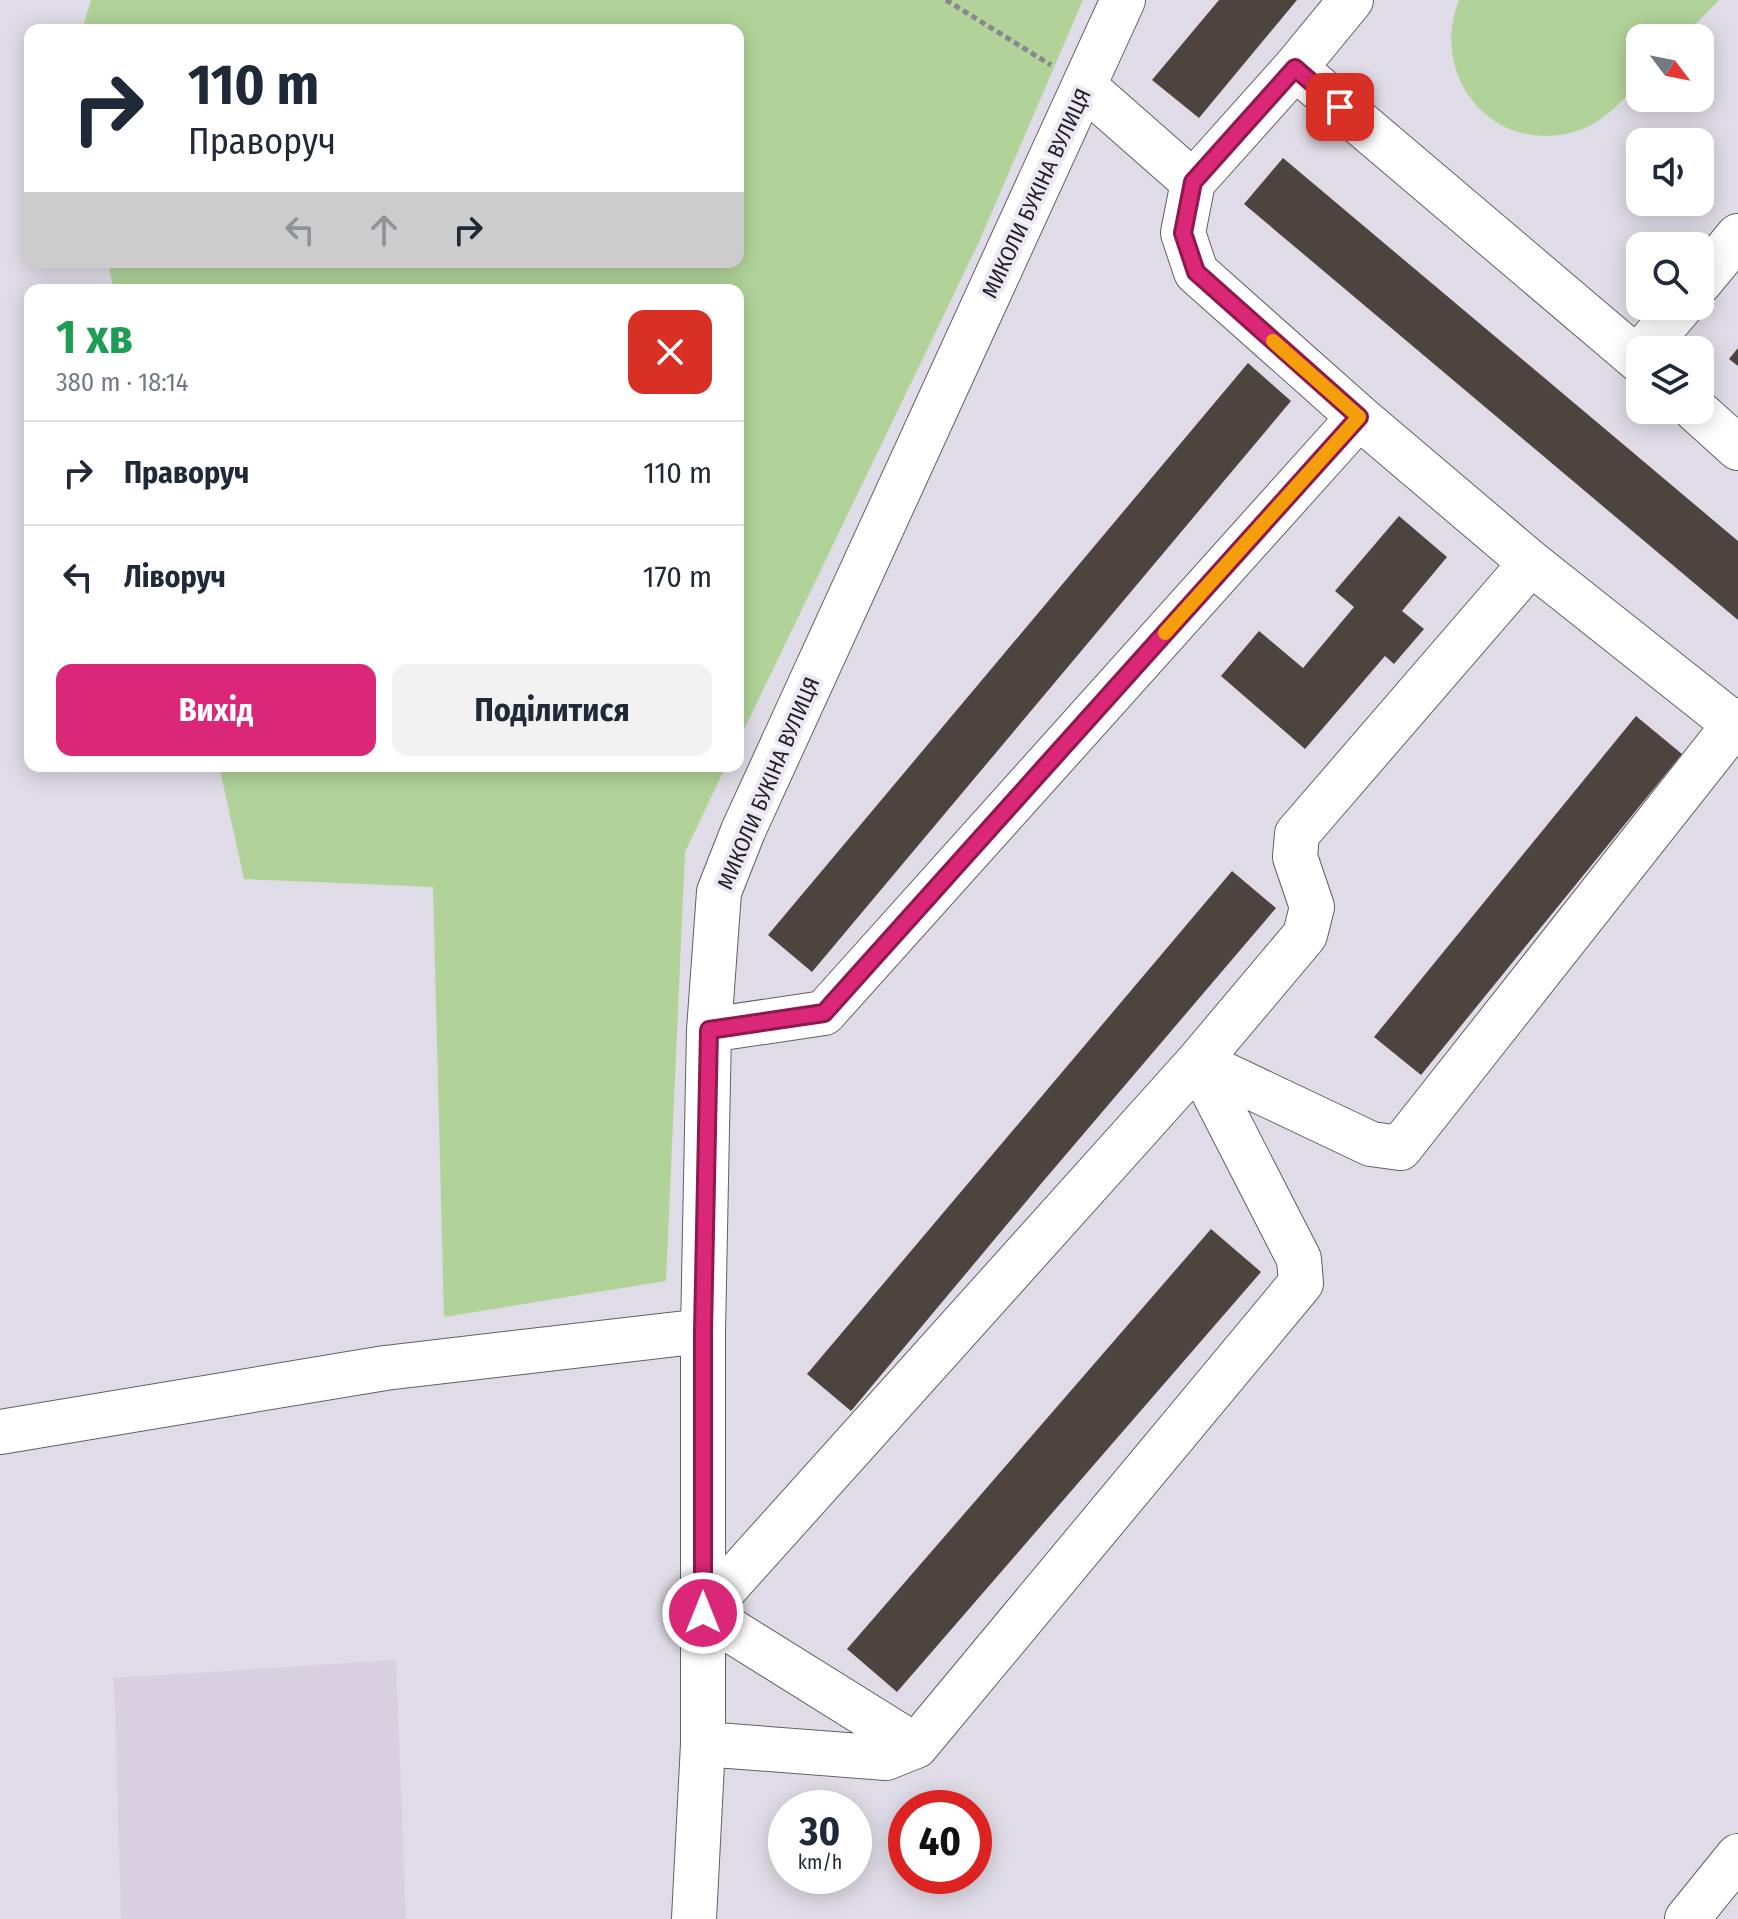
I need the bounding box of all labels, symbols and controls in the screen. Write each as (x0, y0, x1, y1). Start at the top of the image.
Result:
north arrow (1626, 24, 1714, 112)
map controls (1626, 24, 1714, 424)
text: 110 m (188, 52, 319, 119)
icon: right (56, 56, 160, 160)
pin (1306, 73, 1374, 141)
street label: МИКОЛИ БУКІНА ВУЛИЦЯ (976, 84, 1097, 302)
icon: arrive (1318, 85, 1362, 129)
text: Праворуч (188, 120, 336, 164)
button: sound (1626, 128, 1714, 216)
icon: left (278, 208, 322, 252)
icon: ahead (362, 208, 406, 252)
icon: right (446, 208, 490, 252)
button: search (1626, 232, 1714, 320)
text: 1 хв (56, 308, 133, 366)
button: close (628, 310, 712, 394)
button: layers (1626, 336, 1714, 424)
text: 380 m · 18:14 (56, 367, 188, 398)
icon: right (56, 451, 100, 495)
text: Праворуч (124, 455, 249, 491)
text: 110 m (643, 455, 712, 491)
icon: left (56, 555, 100, 599)
text: Ліворуч (124, 559, 226, 595)
text: 170 m (643, 559, 712, 595)
button: Вихід (56, 664, 376, 756)
button: Поділитися (392, 664, 712, 756)
street label: МИКОЛИ БУКІНА ВУЛИЦЯ (711, 673, 825, 893)
position arrow (661, 1571, 745, 1655)
speed limit sign: 40 (888, 1790, 992, 1894)
text: 30 (800, 1808, 840, 1856)
text: km/h (798, 1850, 842, 1874)

